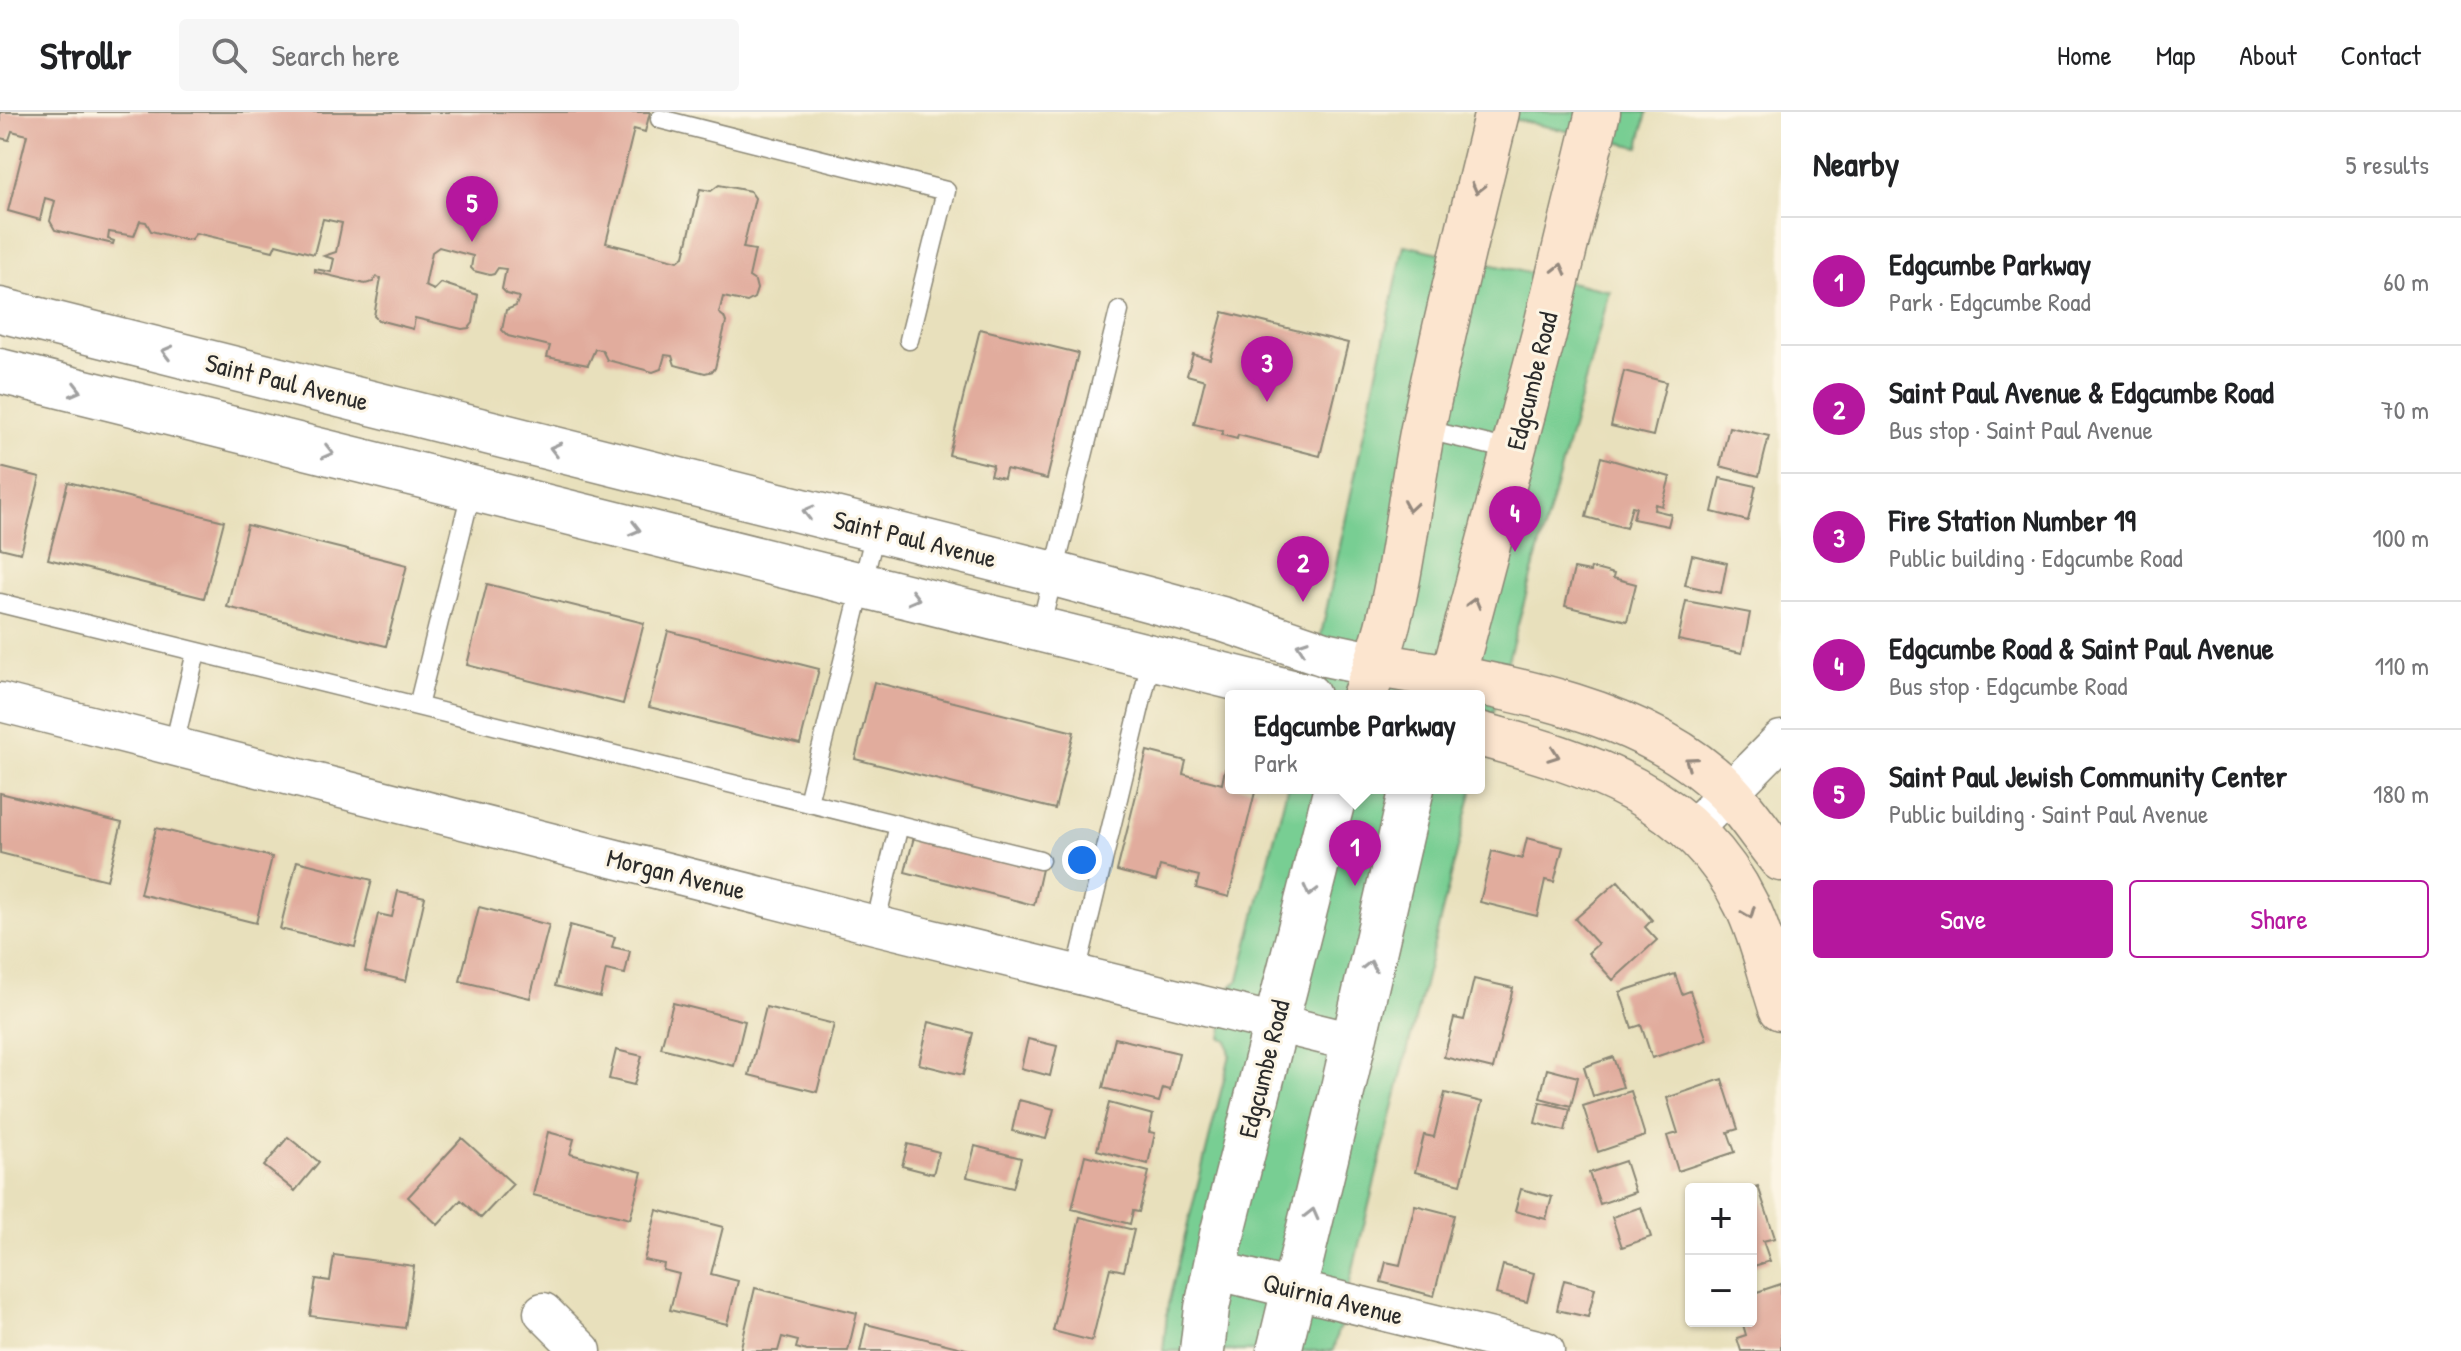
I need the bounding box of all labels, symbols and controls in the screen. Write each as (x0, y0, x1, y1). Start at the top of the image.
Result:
search box (179, 19, 739, 91)
text: Strollr (40, 29, 131, 81)
icon: search (207, 33, 251, 77)
text: Search here (271, 35, 400, 75)
text: Home (2057, 36, 2112, 74)
text: Map (2156, 36, 2195, 74)
text: About (2239, 36, 2297, 74)
text: Contact (2341, 36, 2421, 74)
text: Nearby (1813, 141, 1899, 187)
text: 5 results (2345, 147, 2429, 182)
pin: 5 (446, 176, 498, 242)
one-way arrow (1470, 180, 1487, 194)
text: Edgcumbe Parkway (1889, 244, 2091, 284)
one-way arrow (1551, 263, 1568, 277)
text: 1 (1834, 264, 1844, 299)
text: 60 m (2383, 264, 2429, 299)
text: Park · Edgcumbe Road (1889, 284, 2091, 319)
street label: Edgcumbe Road (1497, 308, 1566, 454)
pin: 3 (1241, 336, 1293, 402)
one-way arrow (161, 344, 175, 361)
street label: Saint Paul Avenue (202, 344, 372, 419)
text: Saint Paul Avenue & Edgcumbe Road (1889, 372, 2274, 412)
one-way arrow (68, 380, 82, 397)
text: 2 (1833, 392, 1845, 427)
text: 70 m (2381, 392, 2429, 427)
text: Bus stop · Saint Paul Avenue (1889, 412, 2153, 447)
one-way arrow (549, 441, 563, 458)
one-way arrow (321, 443, 334, 460)
pin: 4 (1489, 486, 1541, 552)
one-way arrow (1403, 500, 1420, 513)
text: Fire Station Number 19 (1889, 500, 2136, 540)
street label: Saint Paul Avenue (830, 501, 1000, 576)
one-way arrow (801, 505, 815, 522)
one-way arrow (627, 519, 641, 536)
text: 3 (1833, 520, 1845, 555)
text: 100 m (2373, 520, 2429, 555)
pin: 2 (1277, 536, 1329, 602)
text: Public building · Edgcumbe Road (1889, 540, 2183, 575)
one-way arrow (907, 589, 921, 606)
one-way arrow (1465, 596, 1482, 610)
text: Edgcumbe Road & Saint Paul Avenue (1889, 628, 2274, 668)
one-way arrow (1295, 639, 1309, 655)
text: 4 (1834, 648, 1844, 683)
text: 110 m (2375, 648, 2429, 683)
text: Bus stop · Edgcumbe Road (1889, 668, 2127, 703)
popup (1225, 690, 1485, 794)
text: Edgcumbe Parkway (1254, 705, 1456, 745)
text: Park (1254, 745, 1297, 780)
one-way arrow (1546, 745, 1560, 762)
text: Saint Paul Jewish Community Center (1889, 756, 2287, 796)
one-way arrow (1684, 757, 1698, 772)
text: 5 (1834, 776, 1845, 811)
text: 180 m (2373, 776, 2429, 811)
text: Public building · Saint Paul Avenue (1889, 796, 2208, 831)
pin: 1 (1329, 820, 1381, 886)
street label: Morgan Avenue (603, 839, 749, 908)
your location (1062, 840, 1102, 880)
button: Save (1813, 880, 2113, 958)
button: Share (2129, 880, 2429, 958)
one-way arrow (1302, 883, 1319, 897)
one-way arrow (1739, 905, 1756, 919)
one-way arrow (1361, 959, 1378, 973)
street label: Edgcumbe Road (1229, 996, 1298, 1142)
map controls (1685, 1183, 1757, 1327)
button: + (1685, 1183, 1757, 1255)
one-way arrow (1303, 1208, 1320, 1222)
button: − (1685, 1255, 1757, 1327)
street label: Quirnia Avenue (1260, 1264, 1407, 1333)

